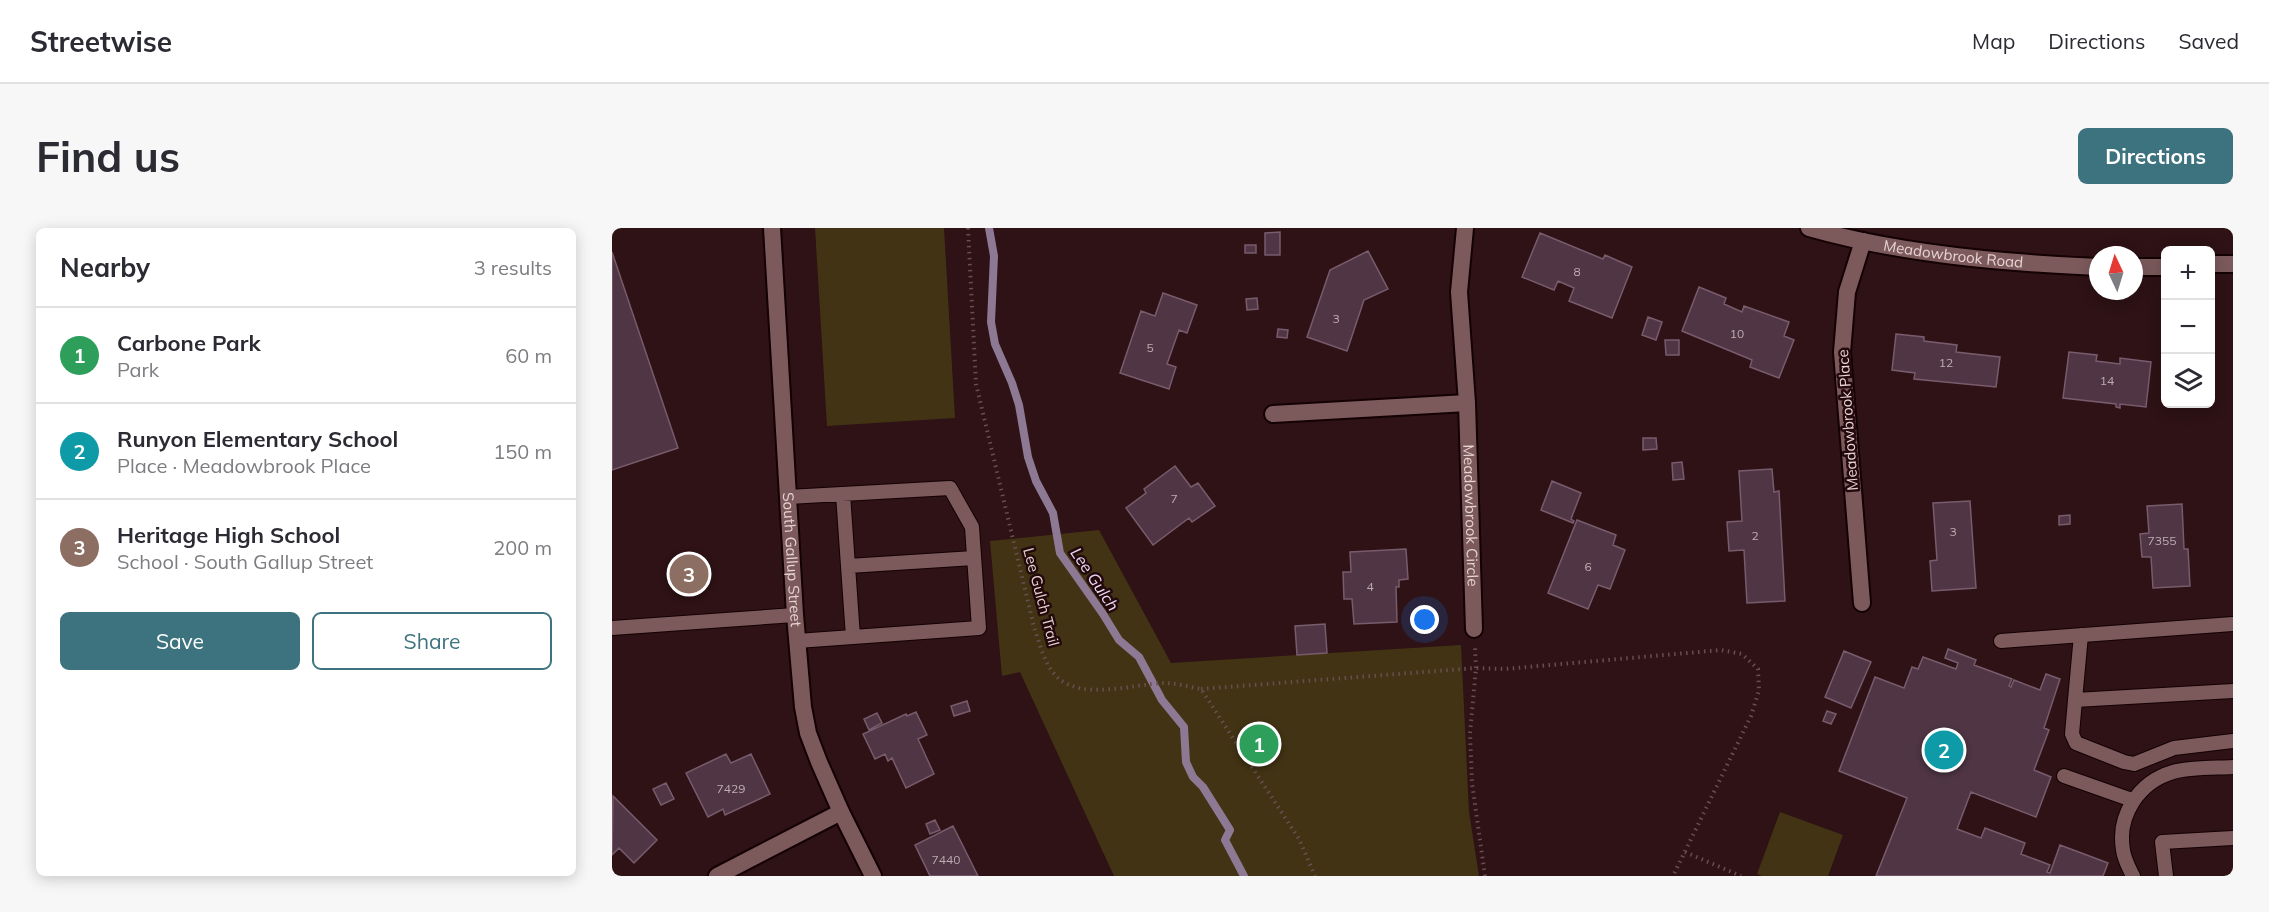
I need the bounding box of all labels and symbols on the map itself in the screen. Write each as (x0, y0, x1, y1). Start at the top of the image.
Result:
street label: Meadowbrook Road (1882, 235, 2024, 272)
north arrow (2089, 246, 2143, 300)
house number: 8 (1573, 264, 1581, 279)
house number: 3 (1332, 311, 1340, 326)
house number: 10 (1730, 326, 1744, 341)
house number: 5 (1146, 340, 1154, 355)
street label: Meadowbrook Place (1833, 349, 1862, 491)
house number: 12 (1939, 355, 1953, 370)
house number: 14 (2100, 373, 2114, 388)
street label: Meadowbrook Circle (1459, 444, 1483, 587)
house number: 7 (1170, 491, 1178, 506)
street label: South Gallup Street (779, 492, 806, 627)
house number: 3 (1949, 524, 1957, 539)
house number: 2 (1751, 528, 1759, 543)
house number: 7355 (2148, 533, 2176, 548)
water label: Lee Gulch (1067, 543, 1123, 615)
street label: Lee Gulch Trail (1019, 546, 1064, 648)
pin: 3 (670, 552, 709, 596)
house number: 6 (1584, 559, 1592, 574)
house number: 4 (1366, 579, 1374, 594)
your location (1410, 605, 1439, 634)
pin: 1 (1240, 722, 1278, 766)
pin: 2 (1924, 728, 1964, 772)
house number: 7429 (717, 781, 745, 796)
house number: 7440 (932, 852, 960, 867)

